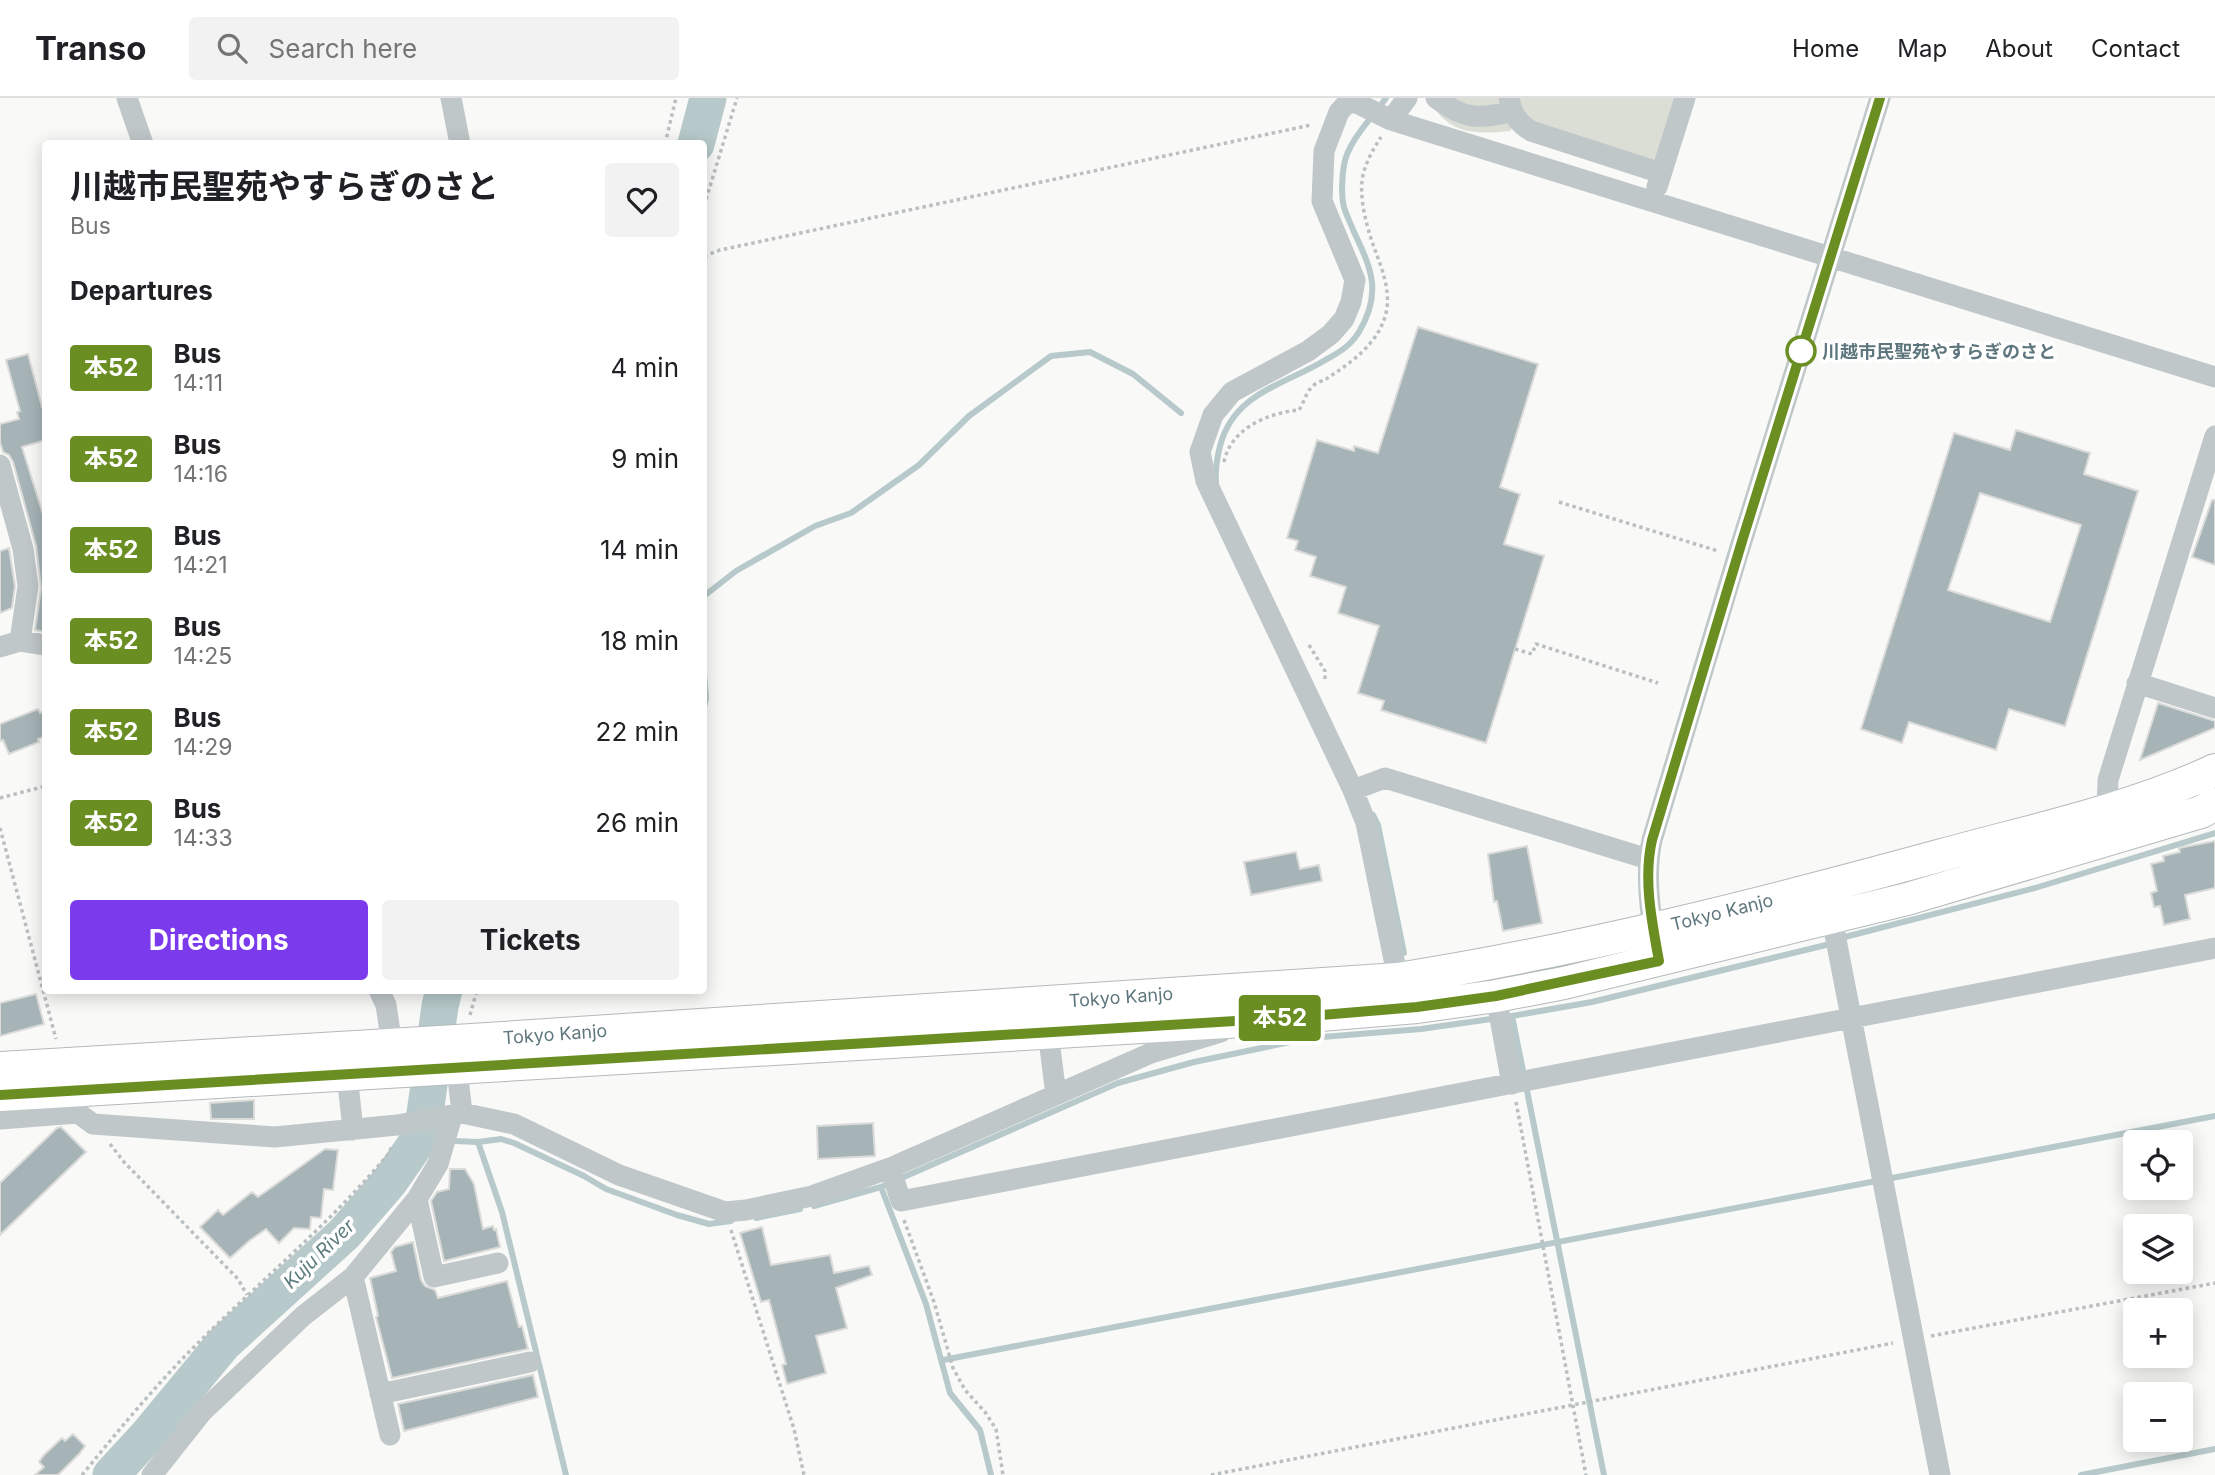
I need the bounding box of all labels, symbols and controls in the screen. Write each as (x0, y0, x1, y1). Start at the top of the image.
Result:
search box (189, 17, 679, 80)
text: Transo (35, 28, 147, 68)
icon: search (213, 29, 251, 67)
text: Search here (269, 33, 417, 64)
text: Home (1792, 34, 1859, 63)
text: Map (1897, 34, 1947, 63)
text: About (1985, 34, 2053, 63)
text: Contact (2091, 34, 2180, 63)
button: heart (605, 163, 679, 237)
text: 川越市民聖苑やすらぎのさと (70, 166, 499, 206)
text: Bus (70, 212, 111, 240)
text: Departures (70, 275, 213, 306)
marker: 川越市民聖苑やすらぎのさと (1786, 336, 1816, 366)
text: Bus (173, 338, 221, 369)
place label: 川越市民聖苑やすらぎのさと (1822, 341, 2056, 362)
text: 4 min (610, 352, 679, 383)
text: 本52 (84, 353, 138, 382)
text: 14:11 (173, 369, 223, 397)
text: Bus (173, 429, 221, 460)
text: 9 min (611, 443, 679, 474)
text: 本52 (84, 444, 138, 473)
text: 14:16 (173, 460, 228, 488)
text: Bus (173, 520, 221, 551)
text: 14 min (600, 534, 679, 565)
text: 本52 (84, 535, 138, 564)
text: 14:21 (173, 551, 228, 579)
text: Bus (173, 611, 221, 642)
text: 18 min (601, 625, 679, 656)
text: 本52 (84, 626, 138, 655)
text: 14:25 (173, 642, 232, 670)
text: Bus (173, 702, 221, 733)
text: 22 min (596, 716, 679, 747)
text: 本52 (84, 717, 138, 746)
text: 14:29 (173, 733, 233, 761)
text: Bus (173, 793, 221, 824)
text: 26 min (595, 807, 679, 838)
text: 本52 (84, 808, 138, 837)
text: 14:33 (173, 824, 233, 852)
street label: Tokyo Kanjo (1669, 889, 1775, 935)
button: Directions (70, 900, 368, 980)
button: Tickets (382, 900, 679, 980)
street label: Tokyo Kanjo (1068, 983, 1174, 1011)
line badge: 本52 (1240, 995, 1320, 1041)
text: 本52 (1253, 1003, 1307, 1032)
street label: Tokyo Kanjo (502, 1020, 608, 1048)
map controls (2123, 1130, 2193, 1452)
button: locate (2123, 1130, 2193, 1200)
water label: Kuju River (279, 1214, 360, 1293)
button: layers (2123, 1214, 2193, 1284)
button: + (2123, 1298, 2193, 1368)
button: − (2123, 1382, 2193, 1452)

